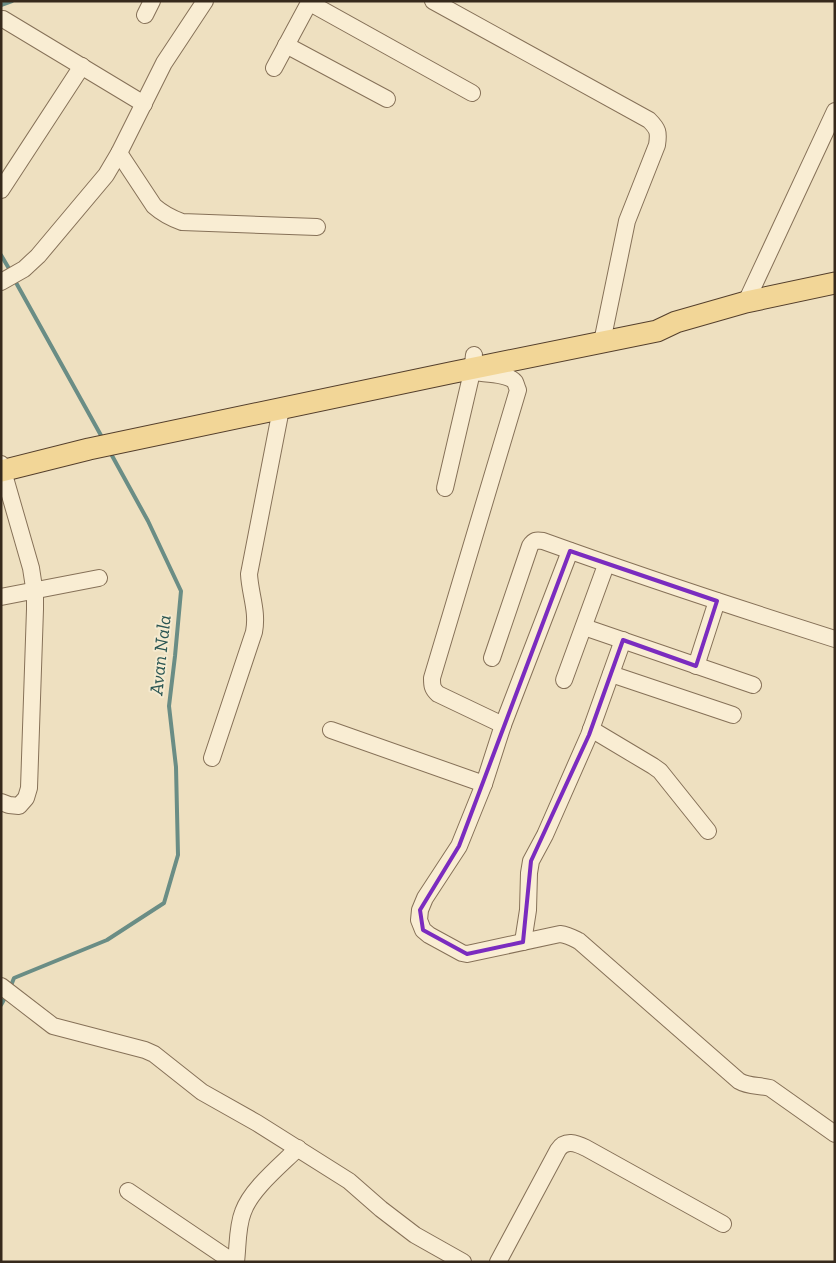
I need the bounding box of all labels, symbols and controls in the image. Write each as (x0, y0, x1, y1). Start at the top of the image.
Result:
water label: Avan Nala (144, 614, 176, 697)

